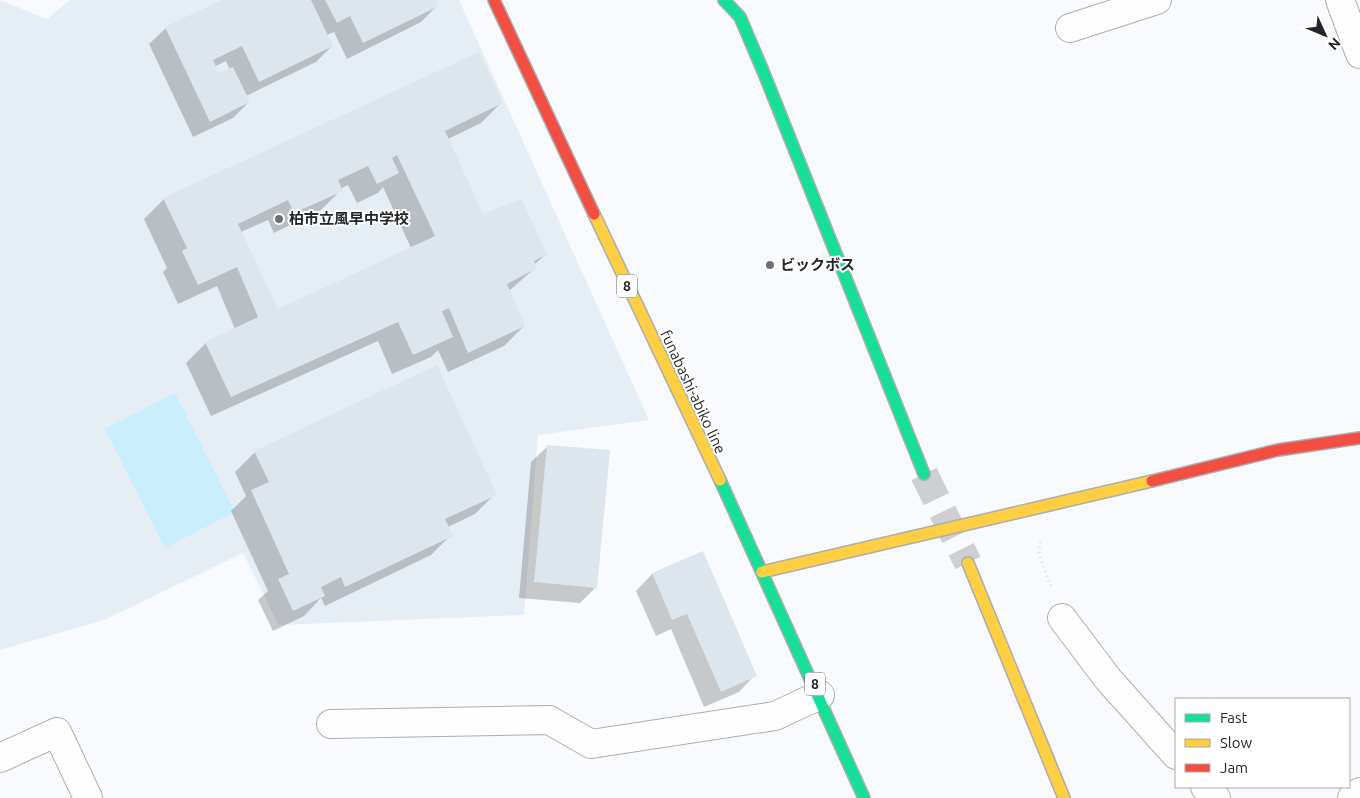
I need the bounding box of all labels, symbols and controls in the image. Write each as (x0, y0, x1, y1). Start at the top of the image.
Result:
north arrow (1300, 10, 1350, 60)
text: N (1325, 35, 1344, 53)
place label: 柏市立風早中学校 (289, 210, 409, 227)
marker: 柏市立風早中学校 (273, 213, 285, 225)
place label: ビックボス (780, 256, 855, 273)
marker: ビックボス (764, 259, 776, 271)
road number: 8 (617, 274, 637, 298)
street label: funabashi-abiko line (657, 327, 730, 456)
road number: 8 (805, 672, 825, 696)
legend (1175, 698, 1350, 788)
text: Fast (1220, 709, 1248, 726)
text: Slow (1220, 734, 1253, 751)
text: Jam (1220, 759, 1248, 776)

